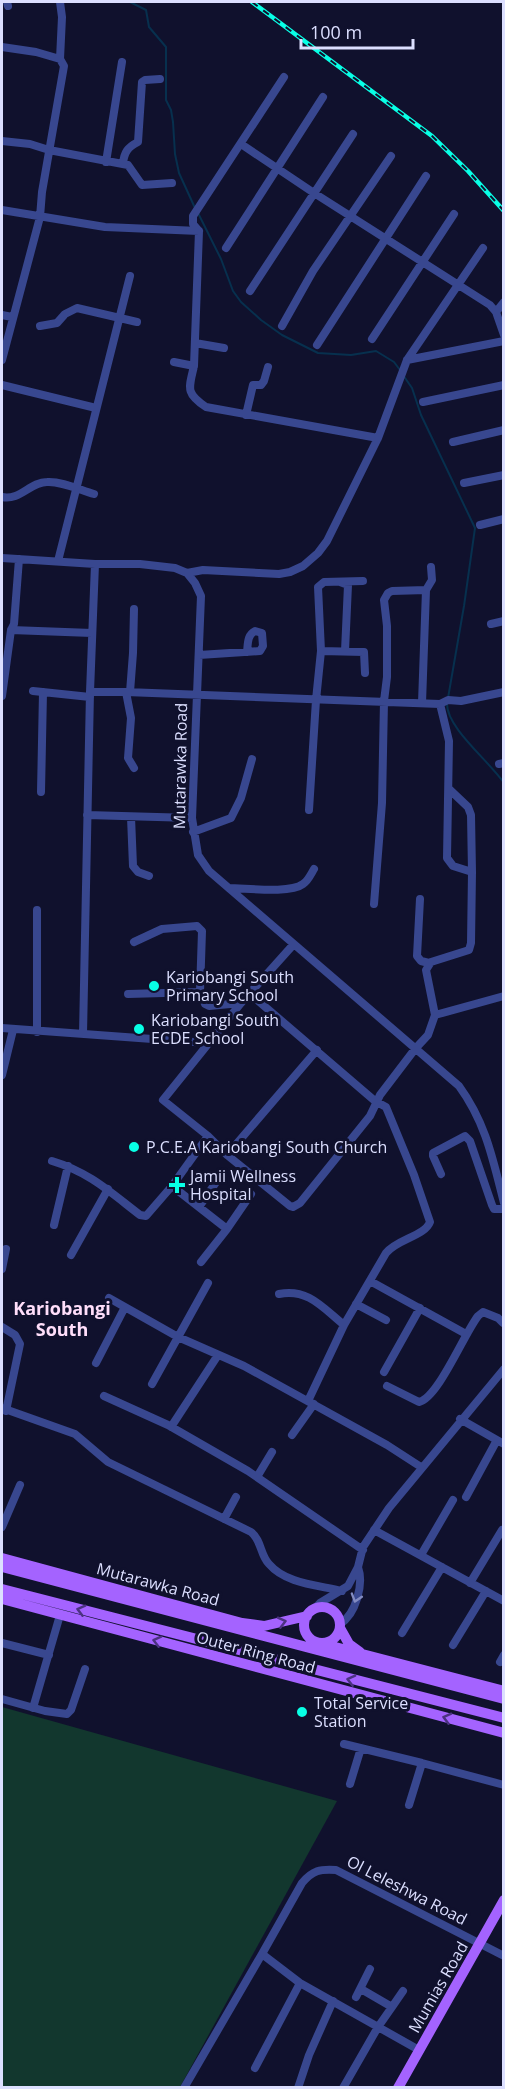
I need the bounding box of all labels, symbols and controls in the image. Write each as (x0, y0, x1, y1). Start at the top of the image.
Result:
scale bar (301, 12, 414, 50)
text: 100 m (310, 20, 362, 44)
street label: Mutarawka Road (168, 703, 192, 829)
place label: Kariobangi South Primary School (166, 966, 294, 1006)
marker: Kariobangi South Primary School (147, 979, 161, 993)
place label: Kariobangi South ECDE School (151, 1009, 279, 1049)
marker: Kariobangi South ECDE School (132, 1022, 146, 1036)
place label: P.C.E.A Kariobangi South Church (146, 1136, 387, 1158)
marker: P.C.E.A Kariobangi South Church (127, 1140, 141, 1154)
place label: Jamii Wellness Hospital (188, 1165, 296, 1205)
marker: Jamii Wellness Hospital (168, 1176, 186, 1194)
district label: Kariobangi South (13, 1296, 111, 1341)
street label: Mutarawka Road (94, 1557, 222, 1611)
one-way arrow (351, 1592, 363, 1603)
one-way arrow (76, 1605, 86, 1618)
one-way arrow (276, 1616, 286, 1629)
street label: Outer Ring Road (194, 1626, 318, 1678)
one-way arrow (152, 1636, 162, 1649)
one-way arrow (346, 1674, 356, 1687)
place label: Total Service Station (314, 1692, 408, 1732)
marker: Total Service Station (295, 1705, 309, 1719)
one-way arrow (442, 1713, 452, 1726)
street label: Ol Leleshwa Road (343, 1850, 471, 1930)
street label: Mumias Road (403, 1937, 473, 2037)

